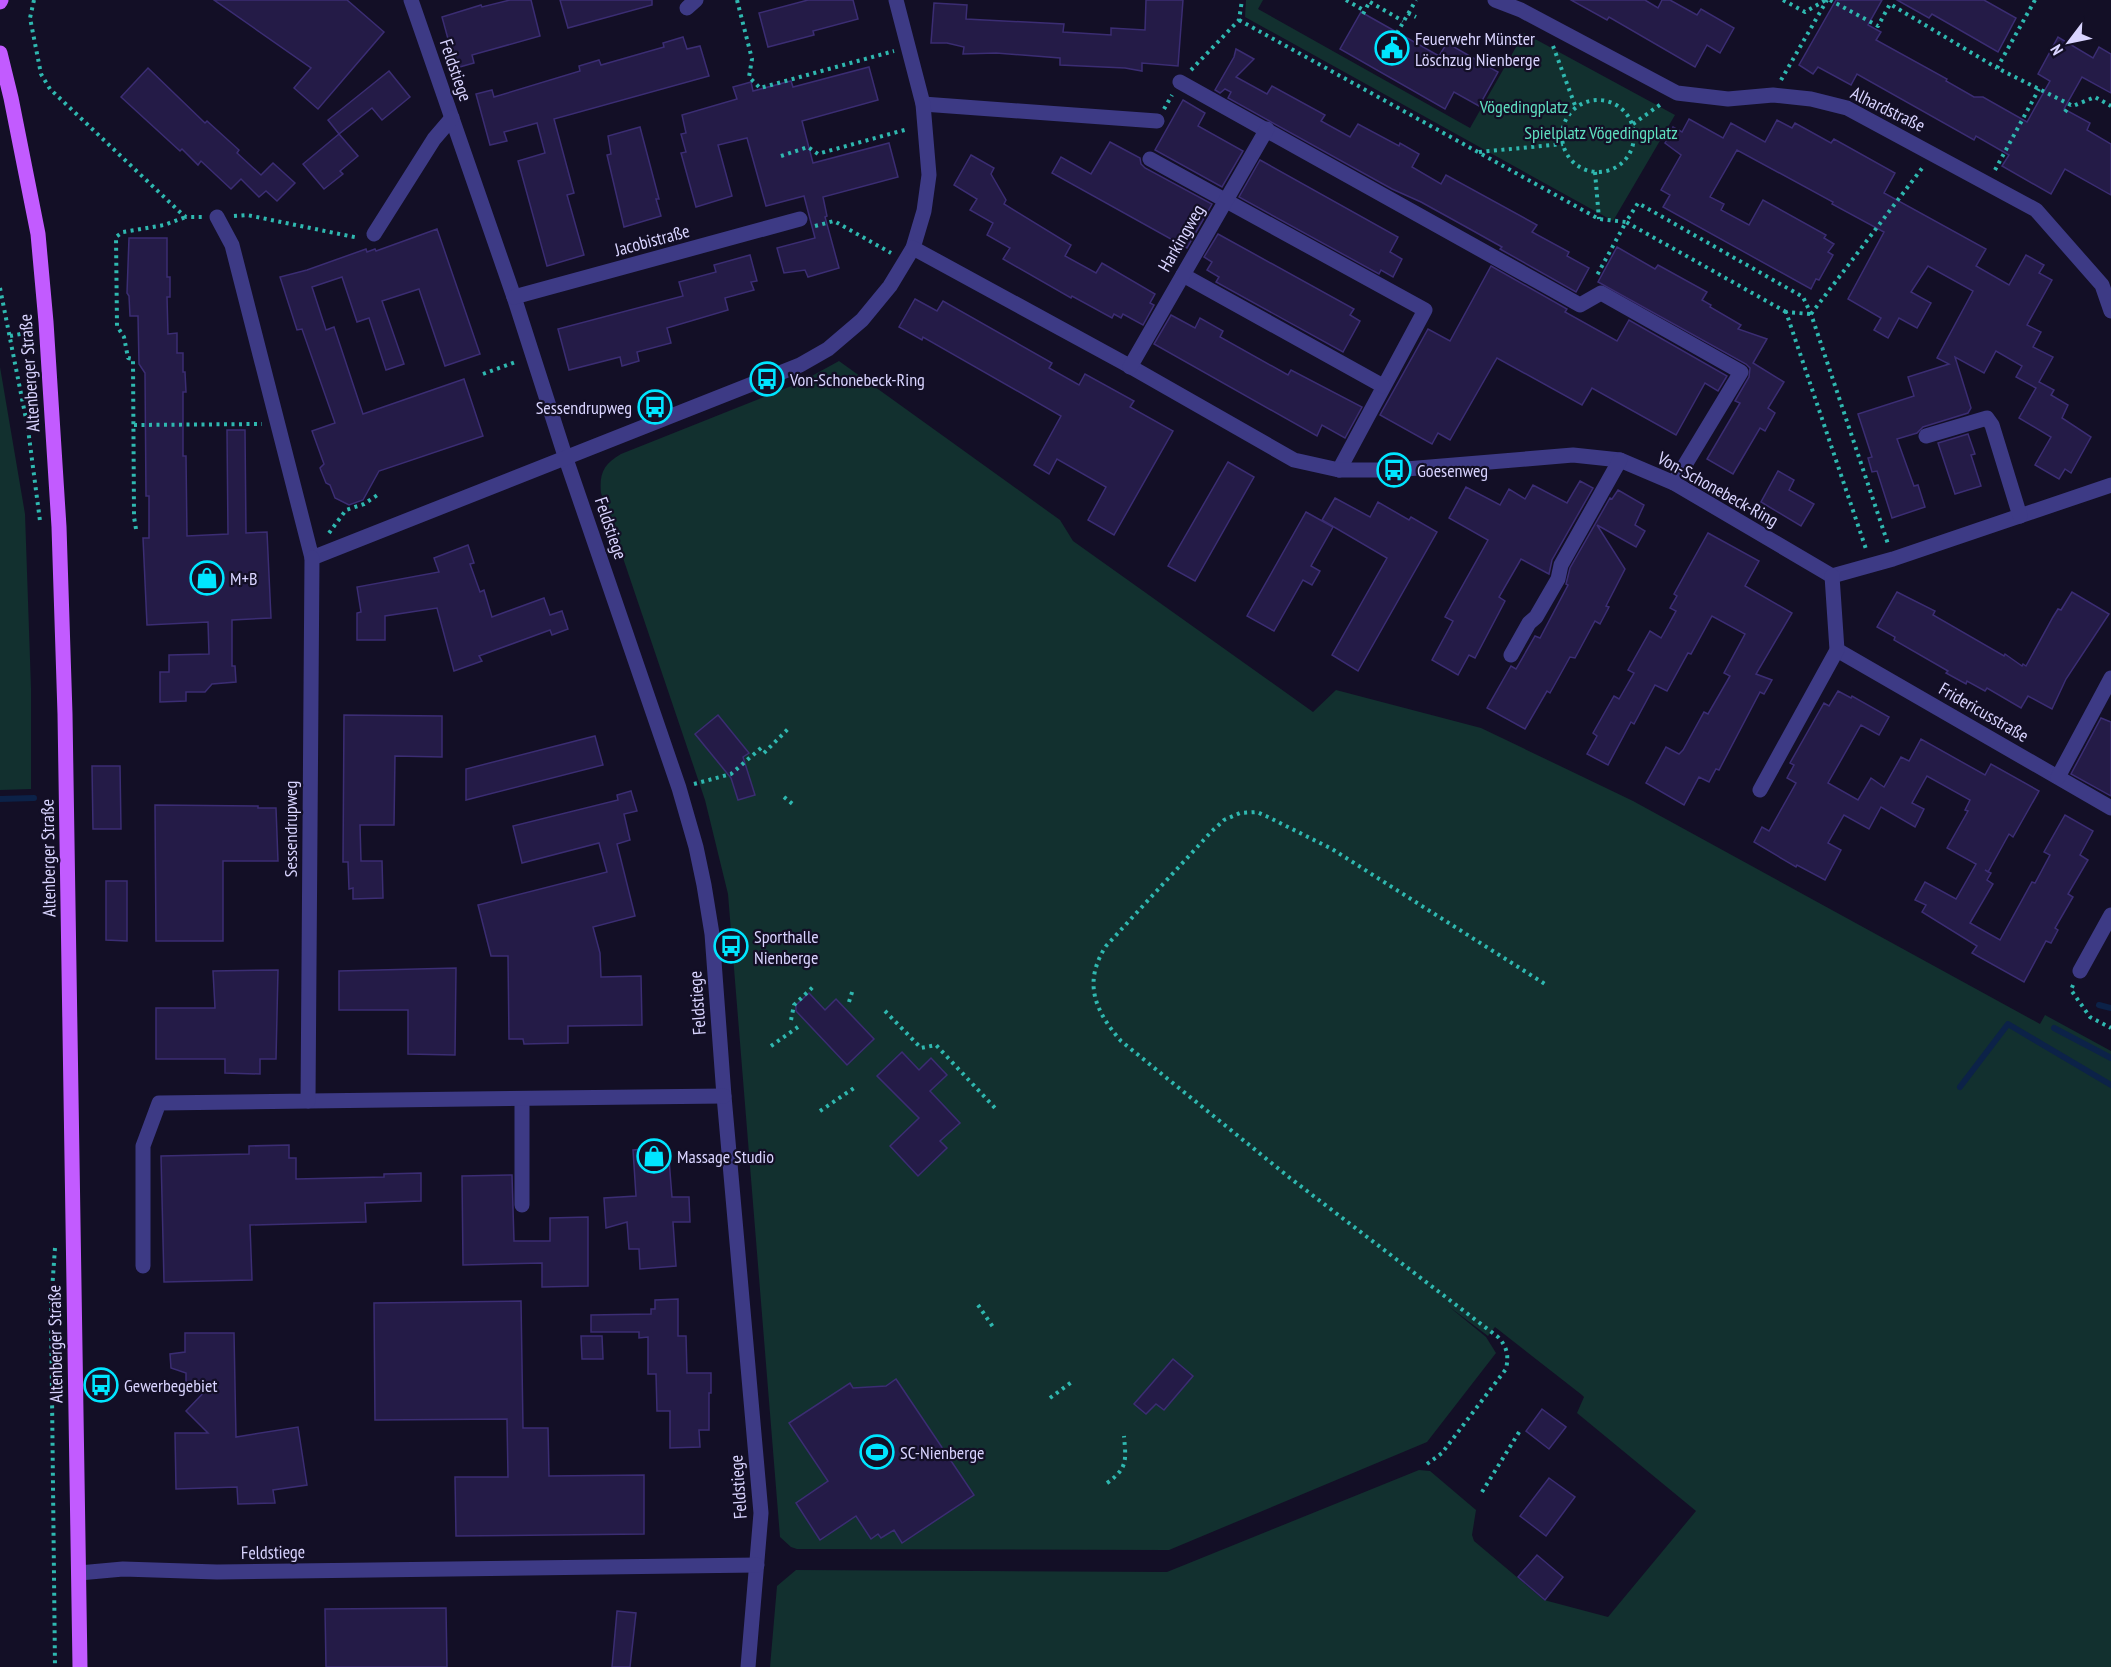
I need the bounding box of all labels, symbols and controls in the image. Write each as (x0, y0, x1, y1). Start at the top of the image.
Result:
north arrow (2039, 12, 2099, 72)
place label: Feuerwehr Münster Löschzug Nienberge (1415, 27, 1540, 71)
public building icon: Feuerwehr Münster Löschzug Nienberge (1374, 30, 1410, 66)
street label: Feldstiege (435, 36, 477, 104)
text: N (2046, 41, 2067, 59)
street label: Alhardstraße (1847, 81, 1929, 137)
park label: Vögedingplatz (1479, 95, 1568, 118)
park label: Spielplatz Vögedingplatz (1524, 121, 1678, 144)
street label: Harkingweg (1153, 200, 1209, 276)
street label: Jacobistraße (611, 219, 692, 261)
street label: Altenberger Straße (13, 313, 45, 433)
bus stop icon: Von-Schonebeck-Ring (749, 361, 785, 397)
place label: Von-Schonebeck-Ring (789, 368, 925, 391)
bus stop icon: Sessendrupweg (637, 389, 673, 425)
place label: Sessendrupweg (536, 396, 632, 419)
street label: Von-Schonebeck-Ring (1653, 446, 1783, 532)
bus stop icon: Goesenweg (1376, 452, 1412, 488)
place label: Goesenweg (1417, 459, 1488, 482)
street label: Feldstiege (590, 494, 632, 562)
shop icon: M+B (189, 560, 225, 596)
place label: M+B (230, 567, 257, 590)
street label: Fridericusstraße (1935, 677, 2033, 747)
street label: Sessendrupweg (279, 781, 302, 877)
street label: Altenberger Straße (35, 799, 61, 917)
place label: Sporthalle Nienberge (754, 925, 819, 969)
bus stop icon: Sporthalle Nienberge (713, 928, 749, 964)
street label: Feldstiege (683, 970, 711, 1036)
shop icon: Massage Studio (636, 1138, 672, 1174)
place label: Massage Studio (677, 1145, 774, 1168)
street label: Altenberger Straße (42, 1285, 68, 1403)
bus stop icon: Gewerbegebiet (83, 1367, 119, 1403)
place label: Gewerbegebiet (124, 1374, 217, 1397)
sports icon: SC-Nienberge (859, 1434, 895, 1470)
place label: SC-Nienberge (900, 1441, 984, 1464)
street label: Feldstiege (724, 1454, 752, 1520)
street label: Feldstiege (241, 1540, 305, 1564)

